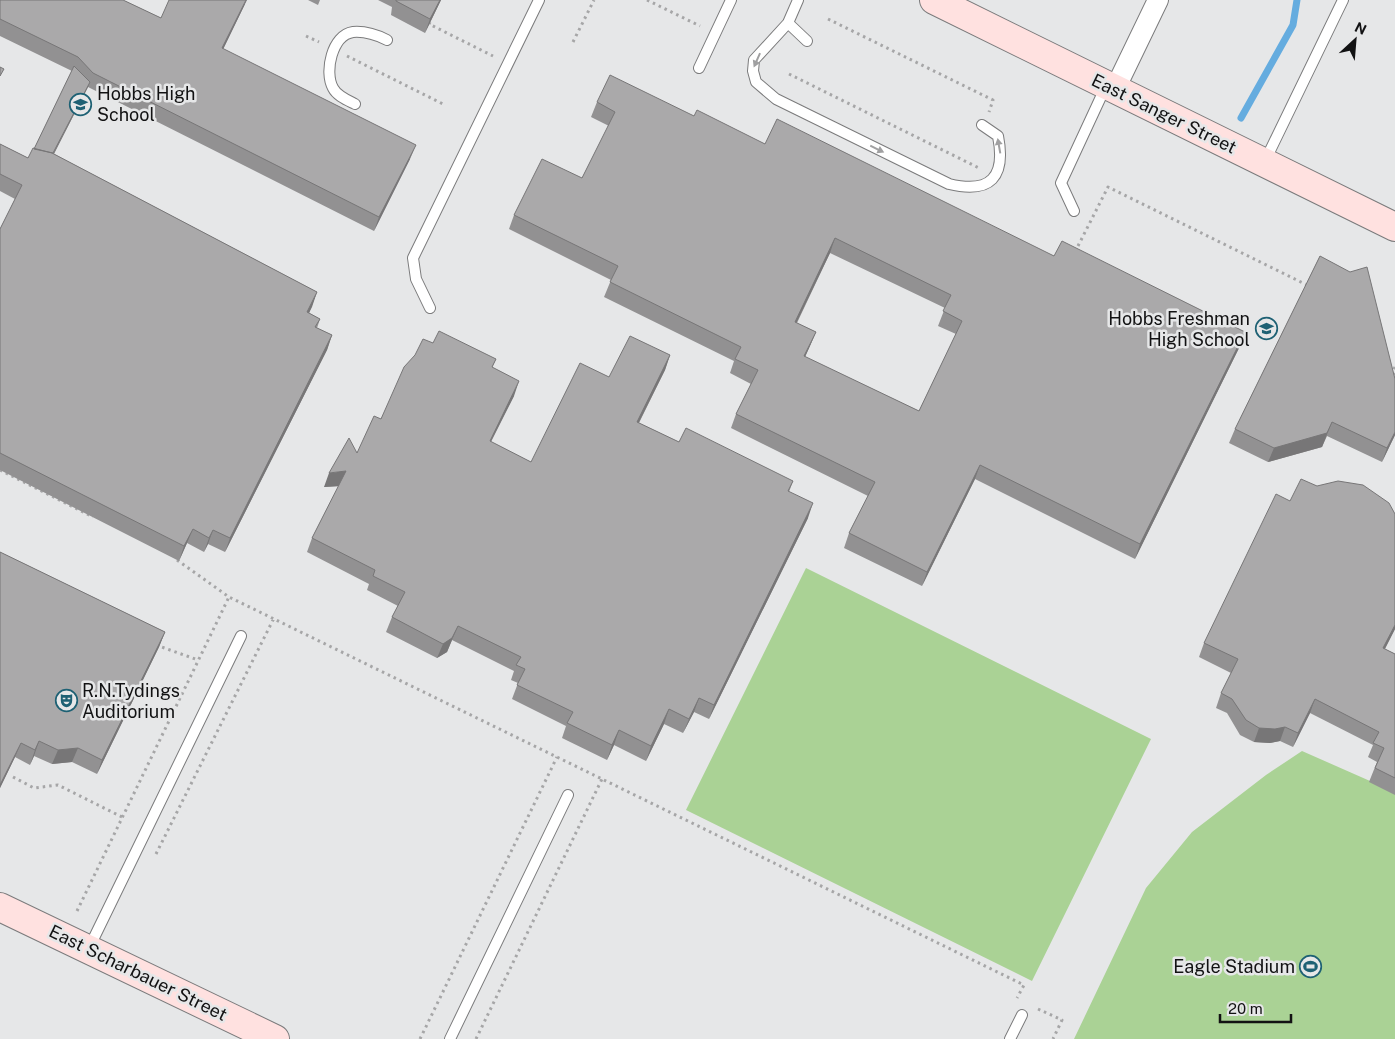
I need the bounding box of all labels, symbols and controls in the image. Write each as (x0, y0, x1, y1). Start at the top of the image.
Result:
north arrow (1330, 15, 1380, 65)
text: N (1352, 19, 1369, 38)
one-way arrow (752, 53, 760, 67)
street label: East Sanger Street (1088, 69, 1240, 158)
place label: Hobbs High School (97, 83, 195, 125)
school or university icon: Hobbs High School (69, 92, 93, 116)
one-way arrow (995, 137, 1003, 153)
one-way arrow (870, 144, 885, 153)
place label: Hobbs Freshman High School (1108, 308, 1250, 350)
school or university icon: Hobbs Freshman High School (1254, 317, 1278, 341)
place label: R.N.Tydings Auditorium (82, 680, 180, 722)
theatre icon: R.N.Tydings Auditorium (54, 689, 78, 713)
street label: East Scharbauer Street (46, 920, 231, 1025)
sports icon: Eagle Stadium (1299, 955, 1323, 979)
place label: Eagle Stadium (1173, 956, 1295, 977)
scale bar (1220, 992, 1291, 1024)
text: 20 m (1228, 1000, 1263, 1017)

